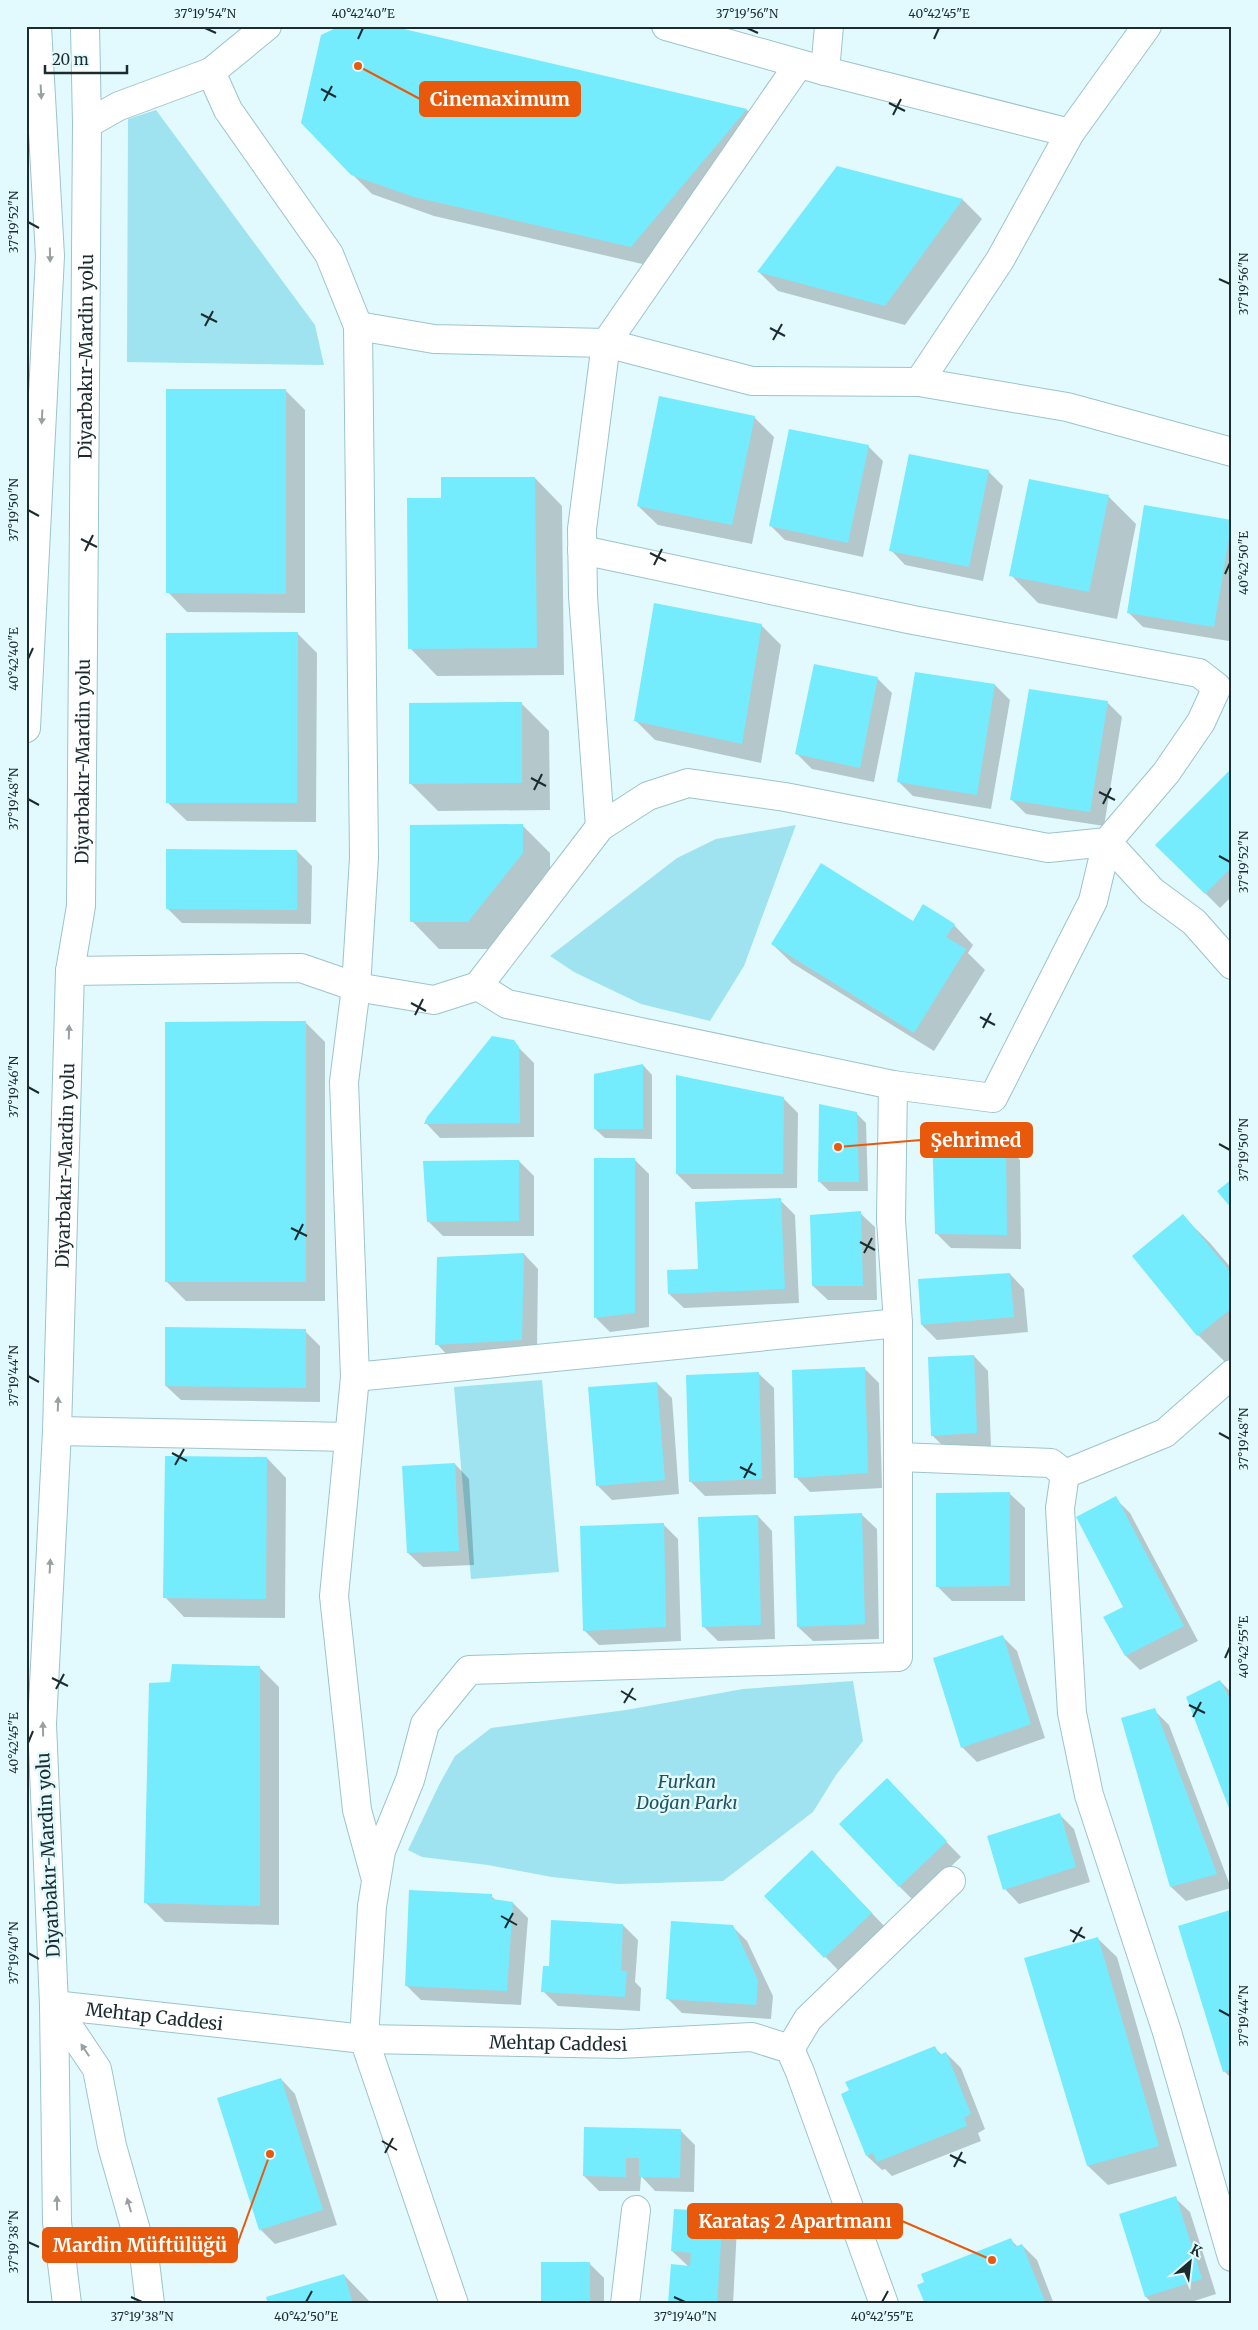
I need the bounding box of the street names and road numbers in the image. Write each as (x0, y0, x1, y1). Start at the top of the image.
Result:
street label: Diyarbakır-Mardin yolu (73, 254, 98, 459)
street label: Diyarbakır-Mardin yolu (70, 658, 94, 864)
street label: Diyarbakır-Mardin yolu (50, 1062, 79, 1268)
street label: Diyarbakır-Mardin yolu (31, 1752, 65, 1958)
street label: Mehtap Caddesi (84, 1997, 224, 2035)
street label: Mehtap Caddesi (489, 2030, 628, 2056)

